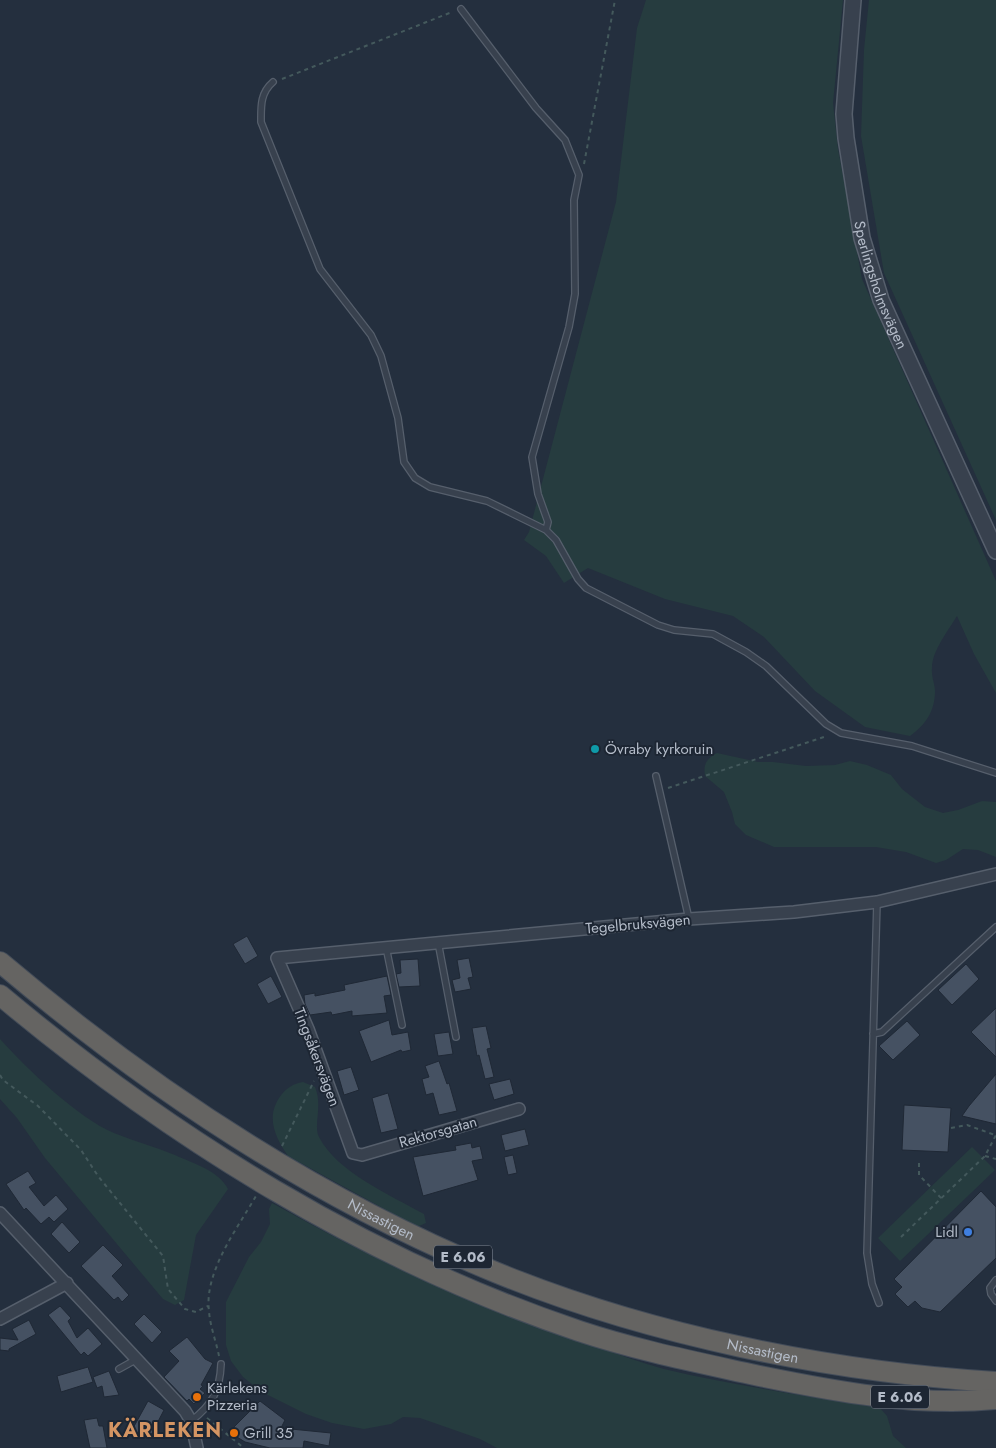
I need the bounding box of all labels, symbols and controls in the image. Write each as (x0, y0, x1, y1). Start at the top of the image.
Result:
street label: Sperlingsholmsvägen (848, 219, 913, 353)
place label: Övraby kyrkoruin (605, 738, 713, 760)
marker: Övraby kyrkoruin (589, 743, 601, 755)
street label: Tegelbruksvägen (585, 908, 691, 940)
street label: Tingsåkersvägen (288, 1005, 346, 1109)
street label: Rektorsgatan (396, 1110, 480, 1154)
street label: Nissastigen (344, 1193, 418, 1246)
place label: Lidl (935, 1221, 958, 1243)
marker: Lidl (962, 1226, 974, 1238)
road number: E 6.06 (434, 1246, 492, 1268)
street label: Nissastigen (725, 1333, 800, 1369)
place label: Kärlekens Pizzeria (207, 1377, 267, 1416)
road number: E 6.06 (871, 1385, 929, 1408)
marker: Kärlekens Pizzeria (191, 1391, 203, 1403)
district label: KÄRLEKEN (108, 1416, 222, 1445)
place label: Grill 35 (244, 1422, 293, 1444)
marker: Grill 35 (228, 1427, 240, 1439)

